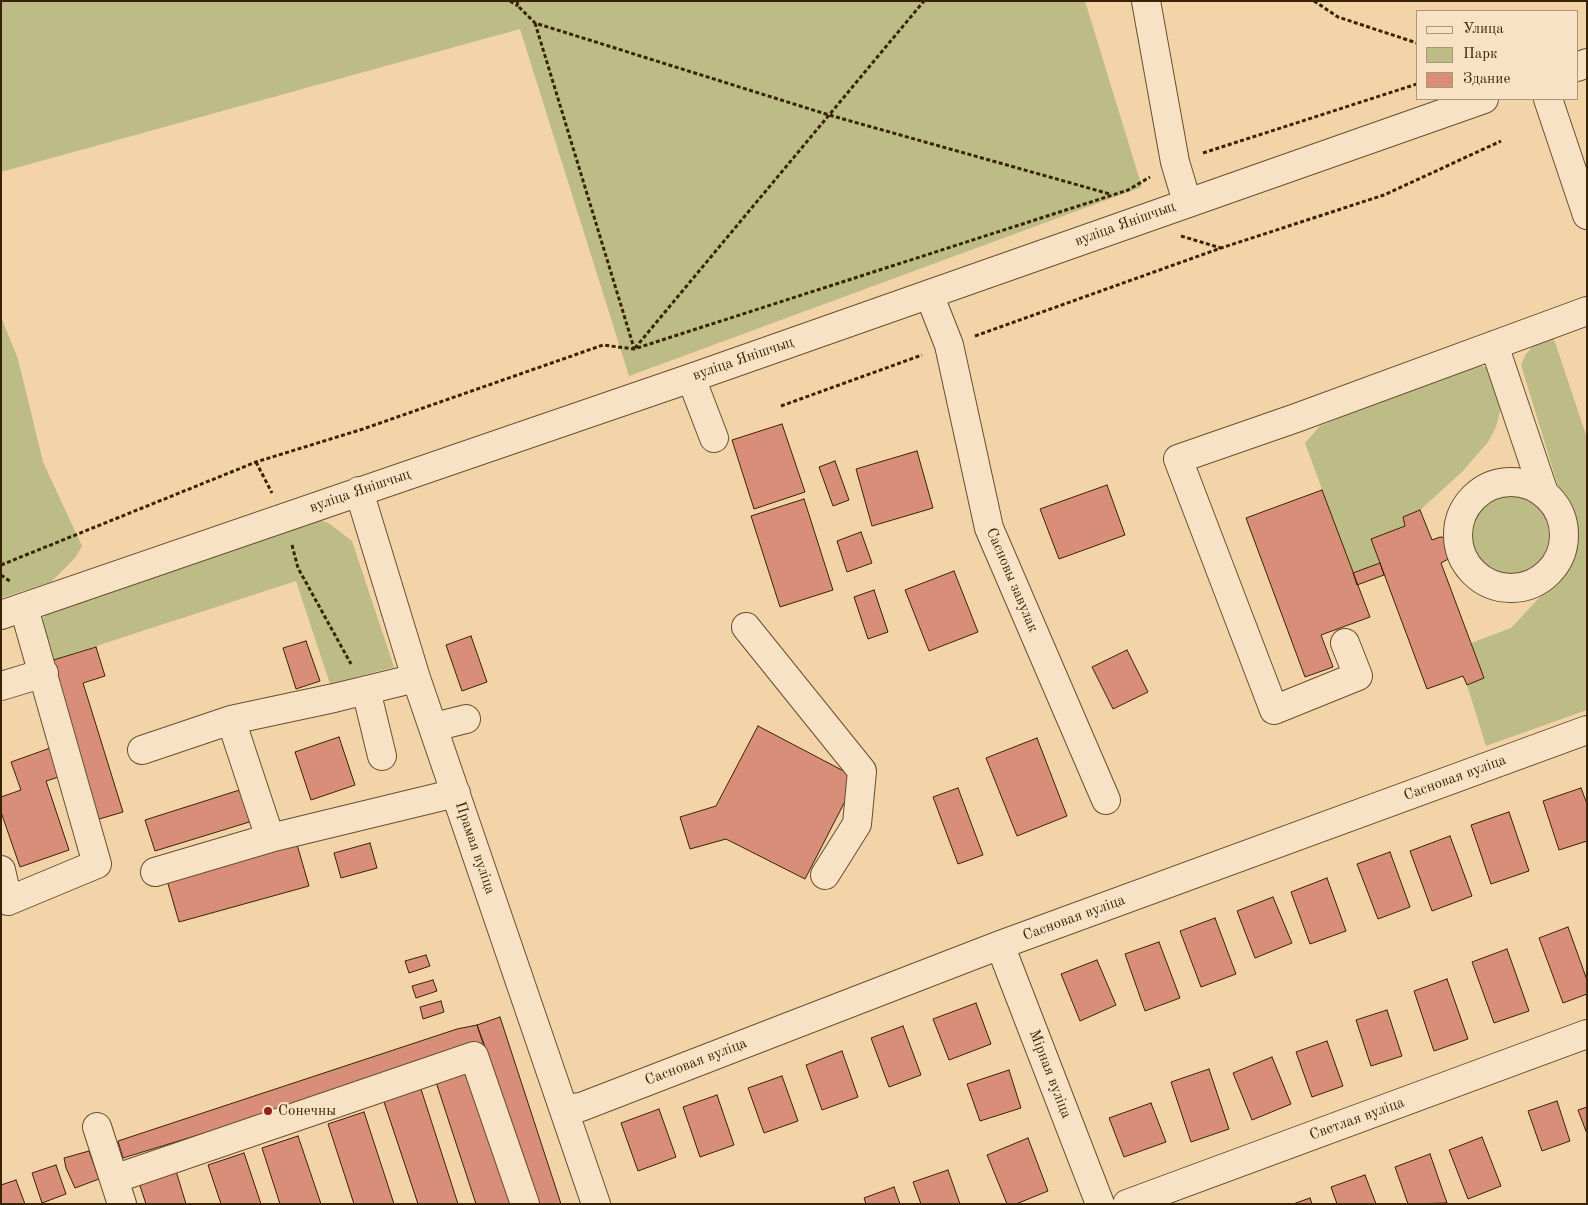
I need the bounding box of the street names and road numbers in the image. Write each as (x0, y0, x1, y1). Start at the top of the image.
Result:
street label: вуліца Янішчыц (1072, 197, 1178, 251)
street label: вуліца Янішчыц (690, 333, 796, 385)
street label: вуліца Янішчыц (307, 465, 413, 517)
street label: Сасновы завулак (982, 525, 1042, 635)
street label: Сасновая вуліца (1401, 751, 1509, 805)
street label: Прамая вуліца (451, 799, 499, 897)
street label: Сасновая вуліца (1020, 891, 1128, 945)
street label: Мірная вуліца (1025, 1027, 1075, 1121)
street label: Сасновая вуліца (642, 1034, 750, 1090)
street label: Светлая вуліца (1307, 1094, 1407, 1144)

